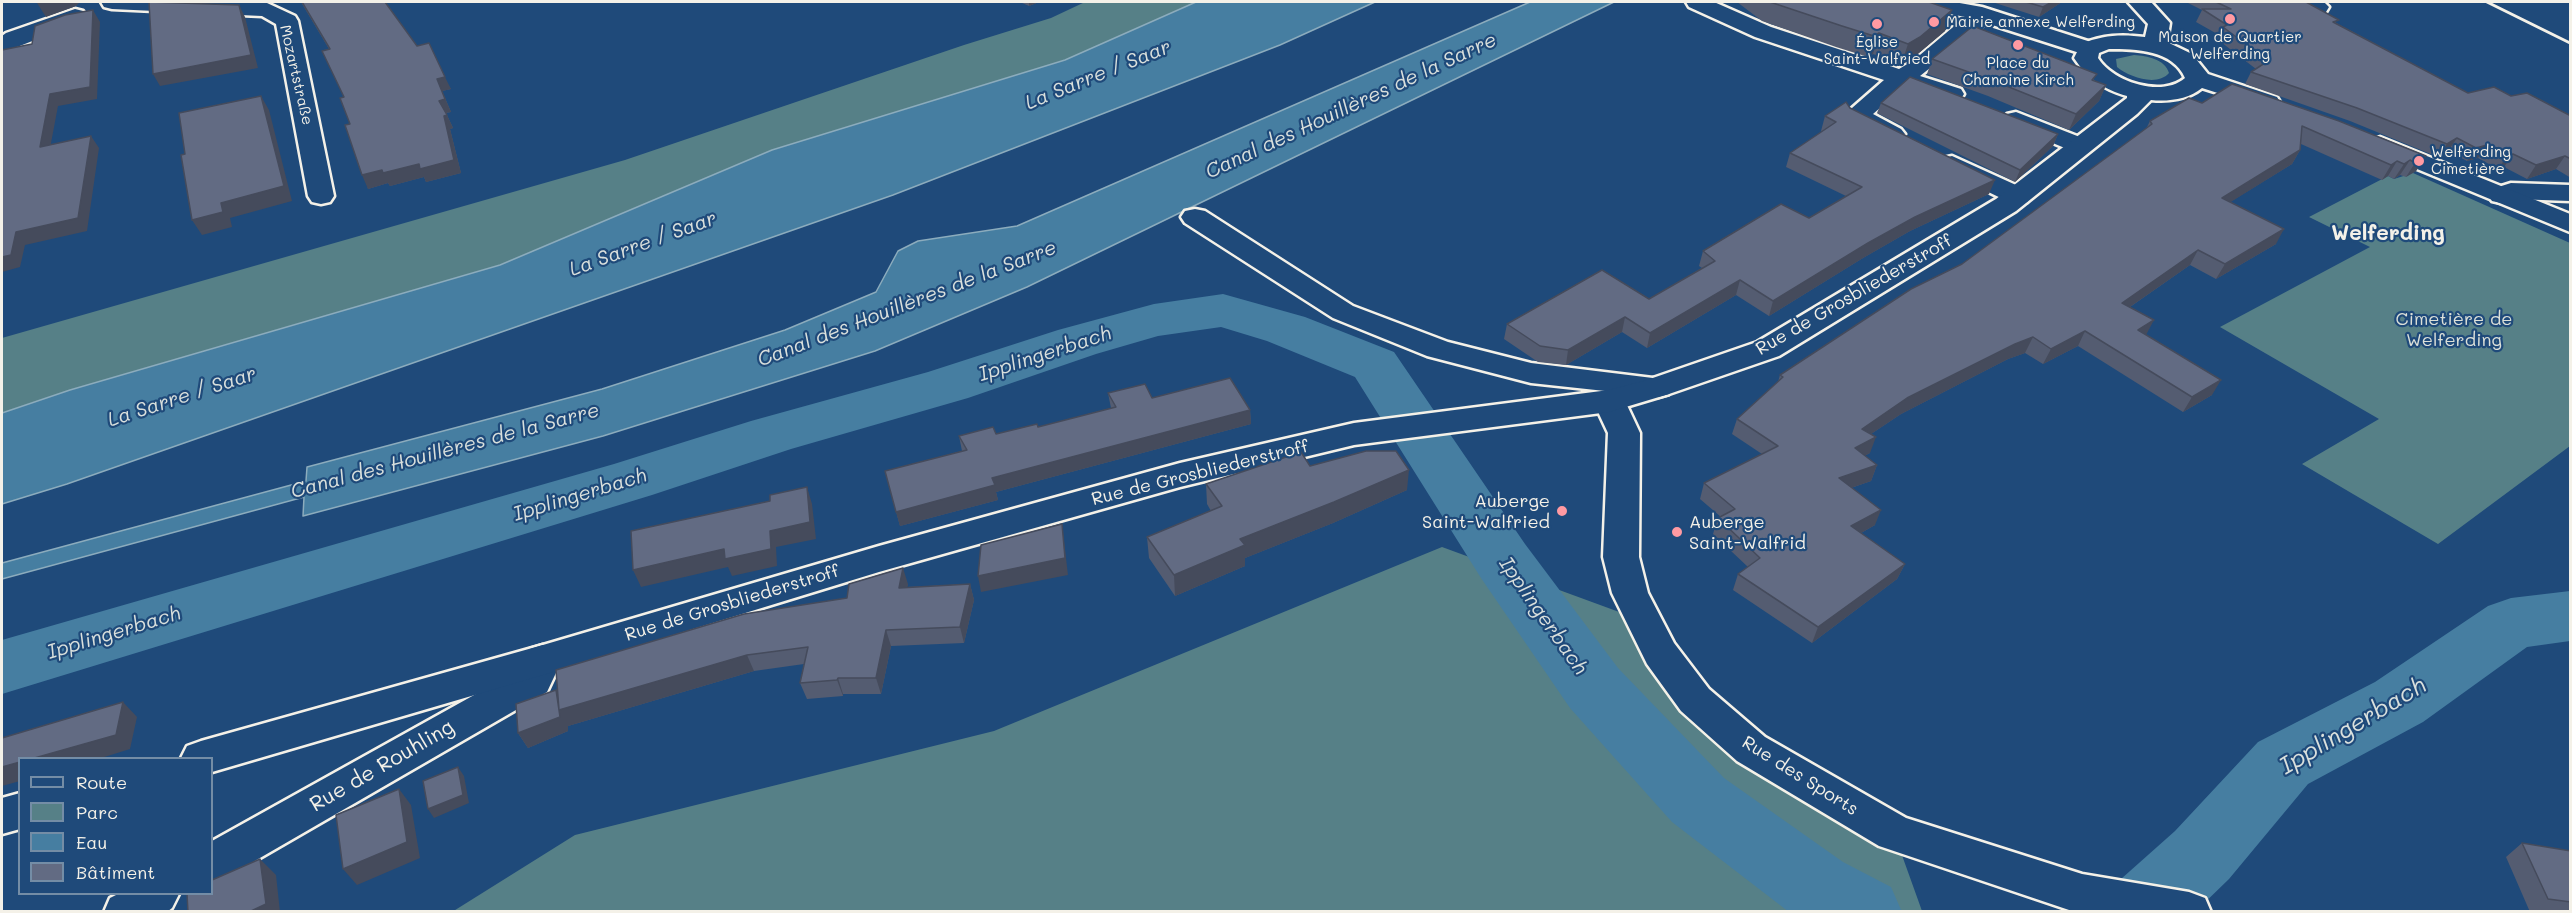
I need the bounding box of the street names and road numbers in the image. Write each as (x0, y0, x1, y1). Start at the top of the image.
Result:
street label: Mozartstraße (276, 23, 316, 127)
street label: Rue de Grosbliederstroff (1752, 230, 1956, 360)
street label: Rue de Grosbliederstroff (1089, 436, 1311, 510)
street label: Rue de Grosbliederstroff (622, 560, 842, 646)
street label: Rue de Rouhling (305, 714, 459, 818)
street label: Rue des Sports (1738, 732, 1862, 820)

